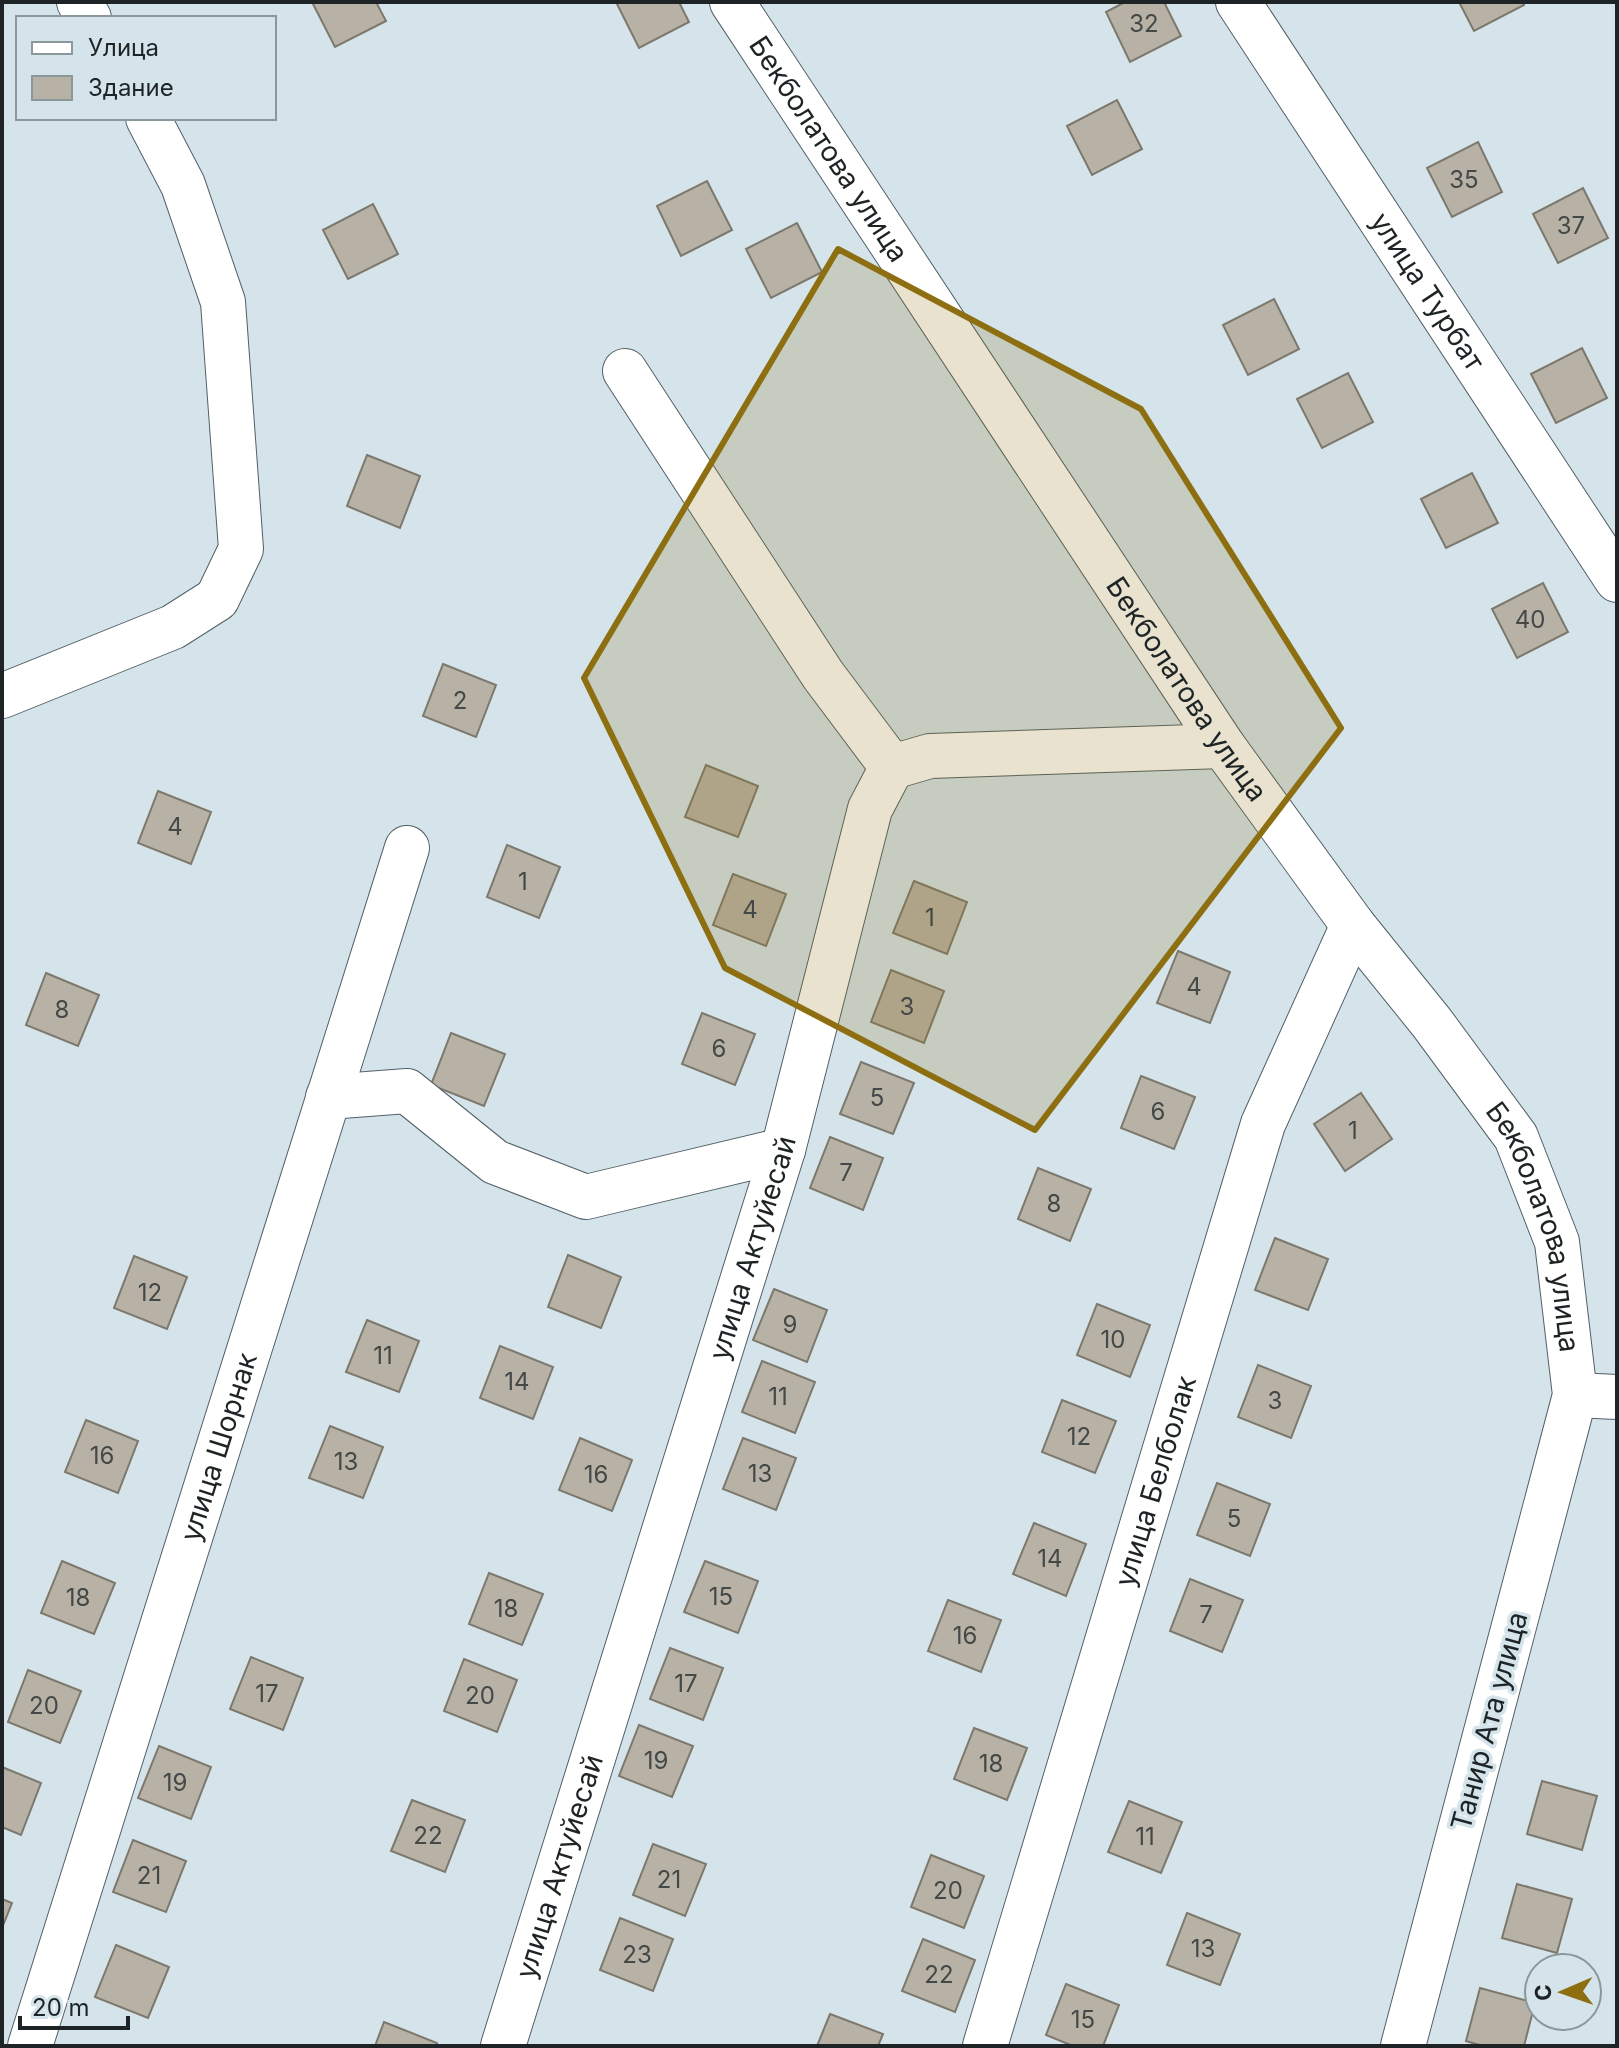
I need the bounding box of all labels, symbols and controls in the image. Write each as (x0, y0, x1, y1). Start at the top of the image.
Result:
house number: 32 (1129, 9, 1159, 38)
legend (16, 16, 276, 120)
street label: Бекболатова улица (742, 30, 916, 268)
text: Улица (88, 33, 159, 62)
text: Здание (88, 73, 174, 102)
house number: 35 (1449, 165, 1479, 194)
street label: улица Турбат (1364, 206, 1492, 377)
house number: 37 (1557, 211, 1585, 240)
street label: Бекболатова улица (1099, 571, 1274, 808)
house number: 40 (1515, 605, 1545, 634)
house number: 2 (453, 686, 467, 715)
house number: 4 (167, 812, 183, 841)
house number: 1 (518, 867, 528, 896)
house number: 4 (742, 895, 758, 924)
house number: 1 (925, 903, 935, 932)
house number: 4 (1186, 972, 1202, 1001)
house number: 3 (900, 992, 914, 1021)
house number: 8 (55, 995, 69, 1024)
house number: 6 (712, 1034, 726, 1063)
house number: 5 (870, 1083, 884, 1112)
street label: Бекболатова улица (1479, 1095, 1587, 1354)
house number: 6 (1151, 1097, 1165, 1126)
house number: 1 (1348, 1116, 1358, 1145)
street label: улица Актуйесай (701, 1133, 803, 1364)
house number: 7 (839, 1158, 853, 1187)
house number: 8 (1047, 1189, 1061, 1218)
house number: 12 (138, 1278, 162, 1307)
house number: 9 (783, 1310, 797, 1339)
house number: 10 (1101, 1325, 1125, 1354)
house number: 11 (373, 1341, 393, 1370)
street label: улица Шорнак (173, 1349, 264, 1545)
house number: 14 (504, 1367, 530, 1396)
street label: улица Белболак (1108, 1372, 1203, 1591)
house number: 11 (768, 1382, 788, 1411)
house number: 3 (1268, 1386, 1282, 1415)
house number: 12 (1067, 1422, 1091, 1451)
house number: 16 (90, 1441, 114, 1470)
house number: 13 (334, 1447, 358, 1476)
house number: 13 (748, 1459, 772, 1488)
house number: 16 (584, 1460, 608, 1489)
house number: 5 (1227, 1504, 1241, 1533)
house number: 14 (1037, 1544, 1063, 1573)
house number: 15 (709, 1582, 733, 1611)
house number: 18 (66, 1583, 90, 1612)
house number: 18 (494, 1594, 518, 1623)
house number: 7 (1199, 1600, 1213, 1629)
street label: Танир Ата улица (1443, 1608, 1535, 1834)
house number: 16 (953, 1621, 977, 1650)
house number: 17 (674, 1669, 698, 1698)
house number: 17 (255, 1679, 279, 1708)
house number: 20 (465, 1681, 495, 1710)
house number: 20 (29, 1691, 59, 1720)
house number: 19 (644, 1746, 668, 1775)
house number: 18 (979, 1749, 1003, 1778)
street label: улица Актуйесай (508, 1750, 610, 1983)
house number: 19 (163, 1768, 187, 1797)
house number: 22 (413, 1821, 443, 1850)
house number: 11 (1135, 1822, 1155, 1851)
house number: 21 (137, 1861, 161, 1890)
house number: 21 (657, 1865, 681, 1894)
house number: 20 (933, 1876, 963, 1905)
house number: 13 (1191, 1934, 1215, 1963)
house number: 23 (622, 1940, 652, 1969)
north arrow (1523, 1952, 1603, 2032)
house number: 22 (924, 1960, 954, 1989)
scale bar (20, 1980, 128, 2030)
text: С (1530, 1984, 1556, 2001)
text: 20 m (32, 1993, 90, 2022)
house number: 15 (1071, 2005, 1095, 2034)

